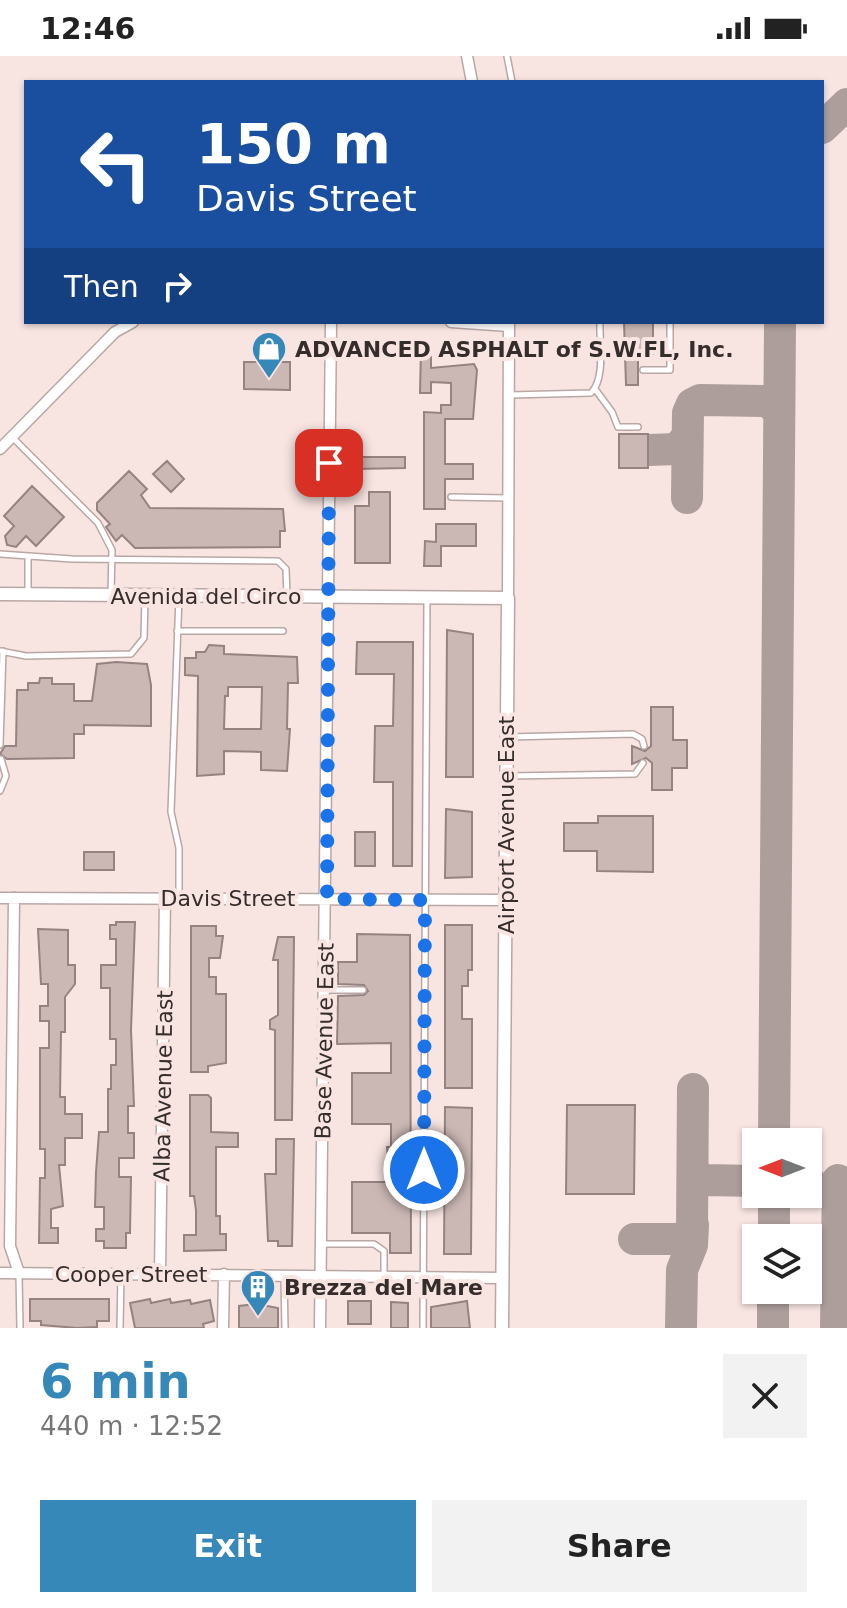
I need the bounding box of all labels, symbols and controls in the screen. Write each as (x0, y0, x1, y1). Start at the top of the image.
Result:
text: 12:46 (40, 11, 136, 46)
text: 150 m (196, 111, 391, 176)
icon: left (64, 112, 168, 216)
text: Davis Street (196, 178, 417, 219)
icon: right (155, 264, 199, 308)
text: Then (64, 269, 139, 304)
shop icon: ADVANCED ASPHALT of S.W.FL, Inc. (250, 330, 288, 380)
place label: ADVANCED ASPHALT of S.W.FL, Inc. (295, 337, 734, 362)
pin (295, 429, 363, 497)
icon: arrive (307, 441, 351, 485)
street label: Avenida del Circo (110, 584, 302, 609)
street label: Airport Avenue East (494, 715, 519, 934)
street label: Davis Street (161, 886, 296, 911)
street label: Base Avenue East (310, 942, 339, 1140)
street label: Alba Avenue East (149, 990, 178, 1182)
position arrow (382, 1128, 466, 1212)
north arrow (742, 1128, 822, 1208)
map controls (742, 1128, 822, 1304)
button: layers (742, 1224, 822, 1304)
street label: Cooper Street (55, 1262, 208, 1287)
building icon: Brezza del Mare (239, 1268, 277, 1318)
place label: Brezza del Mare (284, 1275, 483, 1300)
text: 6 min (40, 1353, 191, 1409)
button: close (723, 1354, 807, 1438)
text: 440 m · 12:52 (40, 1411, 223, 1441)
button: Exit (40, 1500, 416, 1592)
button: Share (432, 1500, 807, 1592)

